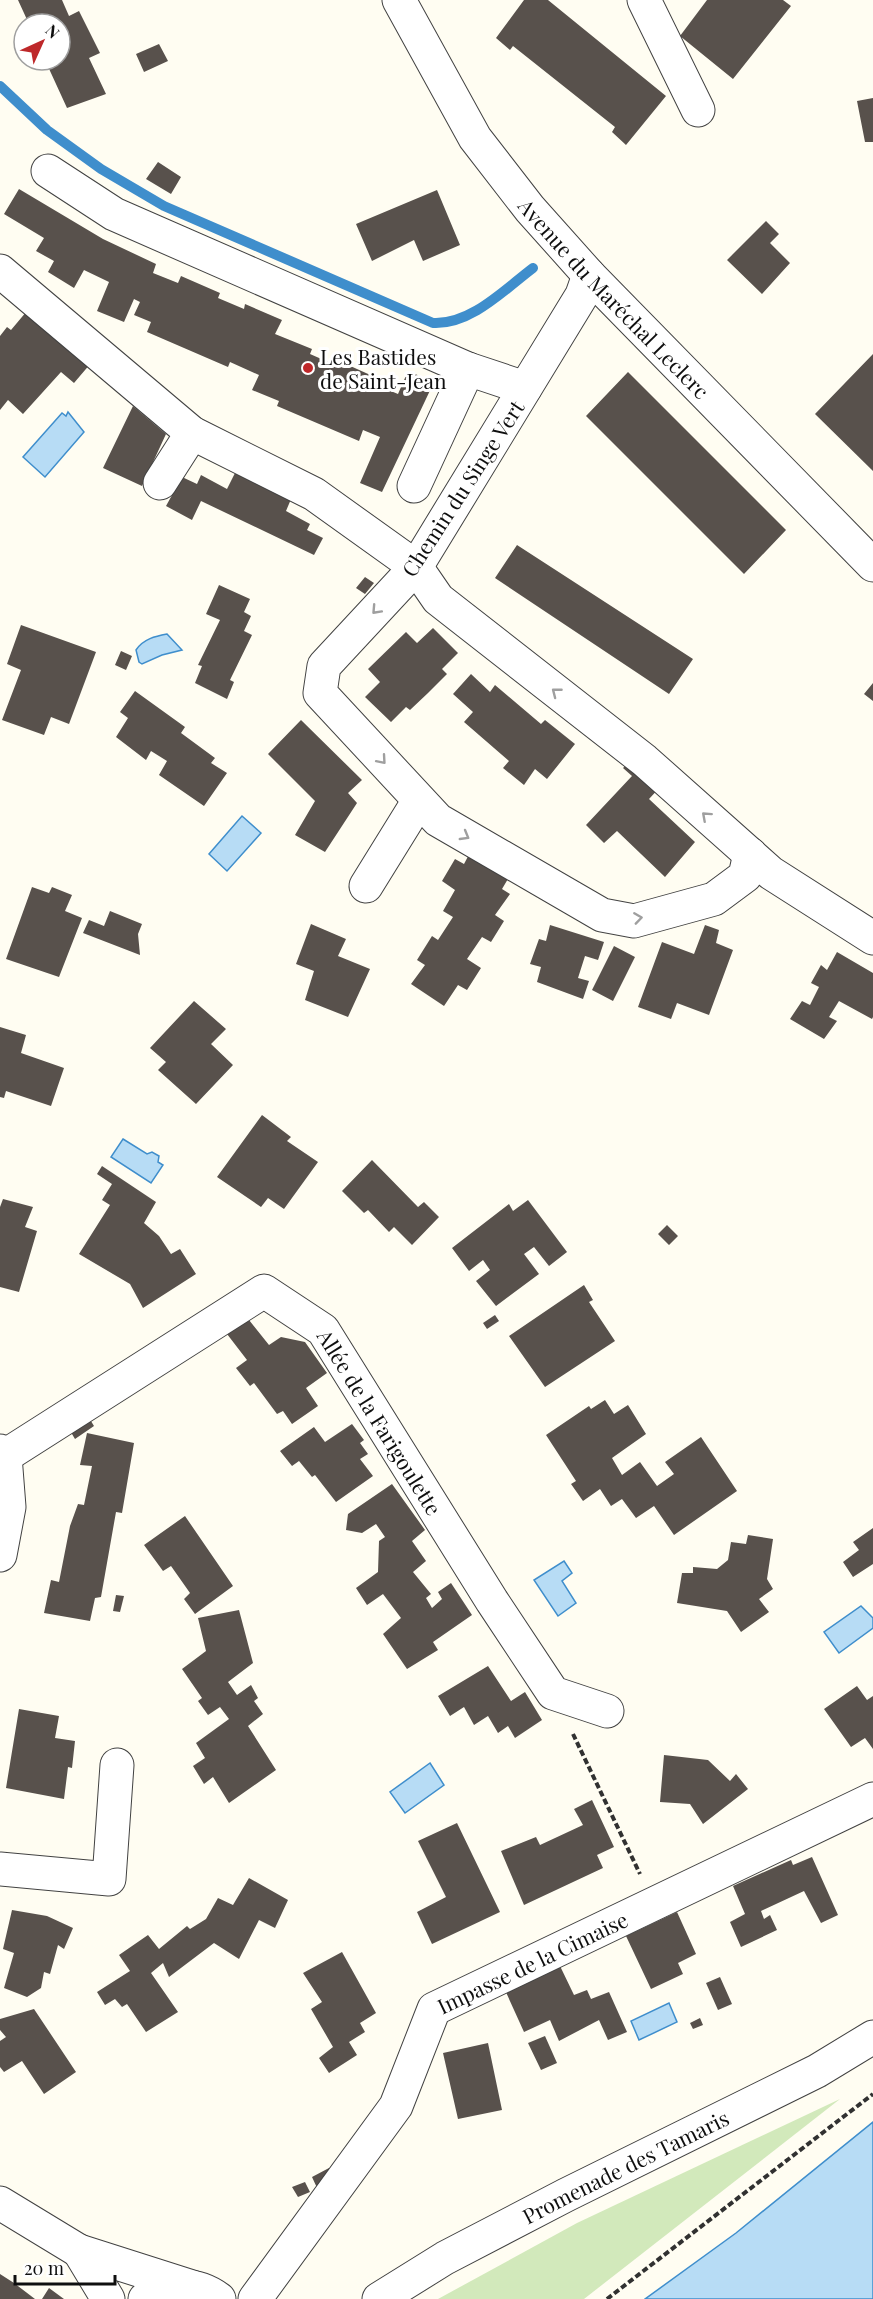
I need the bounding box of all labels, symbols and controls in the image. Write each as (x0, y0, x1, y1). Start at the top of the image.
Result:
north arrow (12, 12, 72, 72)
text: N (41, 20, 65, 43)
street label: Avenue du Maréchal Leclerc (512, 192, 716, 404)
place label: Les Bastides de Saint-Jean (320, 342, 447, 394)
marker: Les Bastides de Saint-Jean (301, 361, 315, 375)
street label: Chemin du Singe Vert (394, 394, 530, 582)
one-way arrow (372, 604, 383, 614)
one-way arrow (552, 688, 563, 699)
one-way arrow (375, 753, 386, 764)
one-way arrow (703, 812, 713, 823)
one-way arrow (459, 828, 469, 840)
one-way arrow (633, 913, 643, 925)
street label: Allée de la Farigoulette (311, 1323, 449, 1520)
street label: Impasse de la Cimaise (432, 1905, 632, 2020)
street label: Promenade des Tamaris (517, 2103, 733, 2229)
scale bar (15, 2248, 116, 2286)
text: 20 m (24, 2256, 64, 2280)

